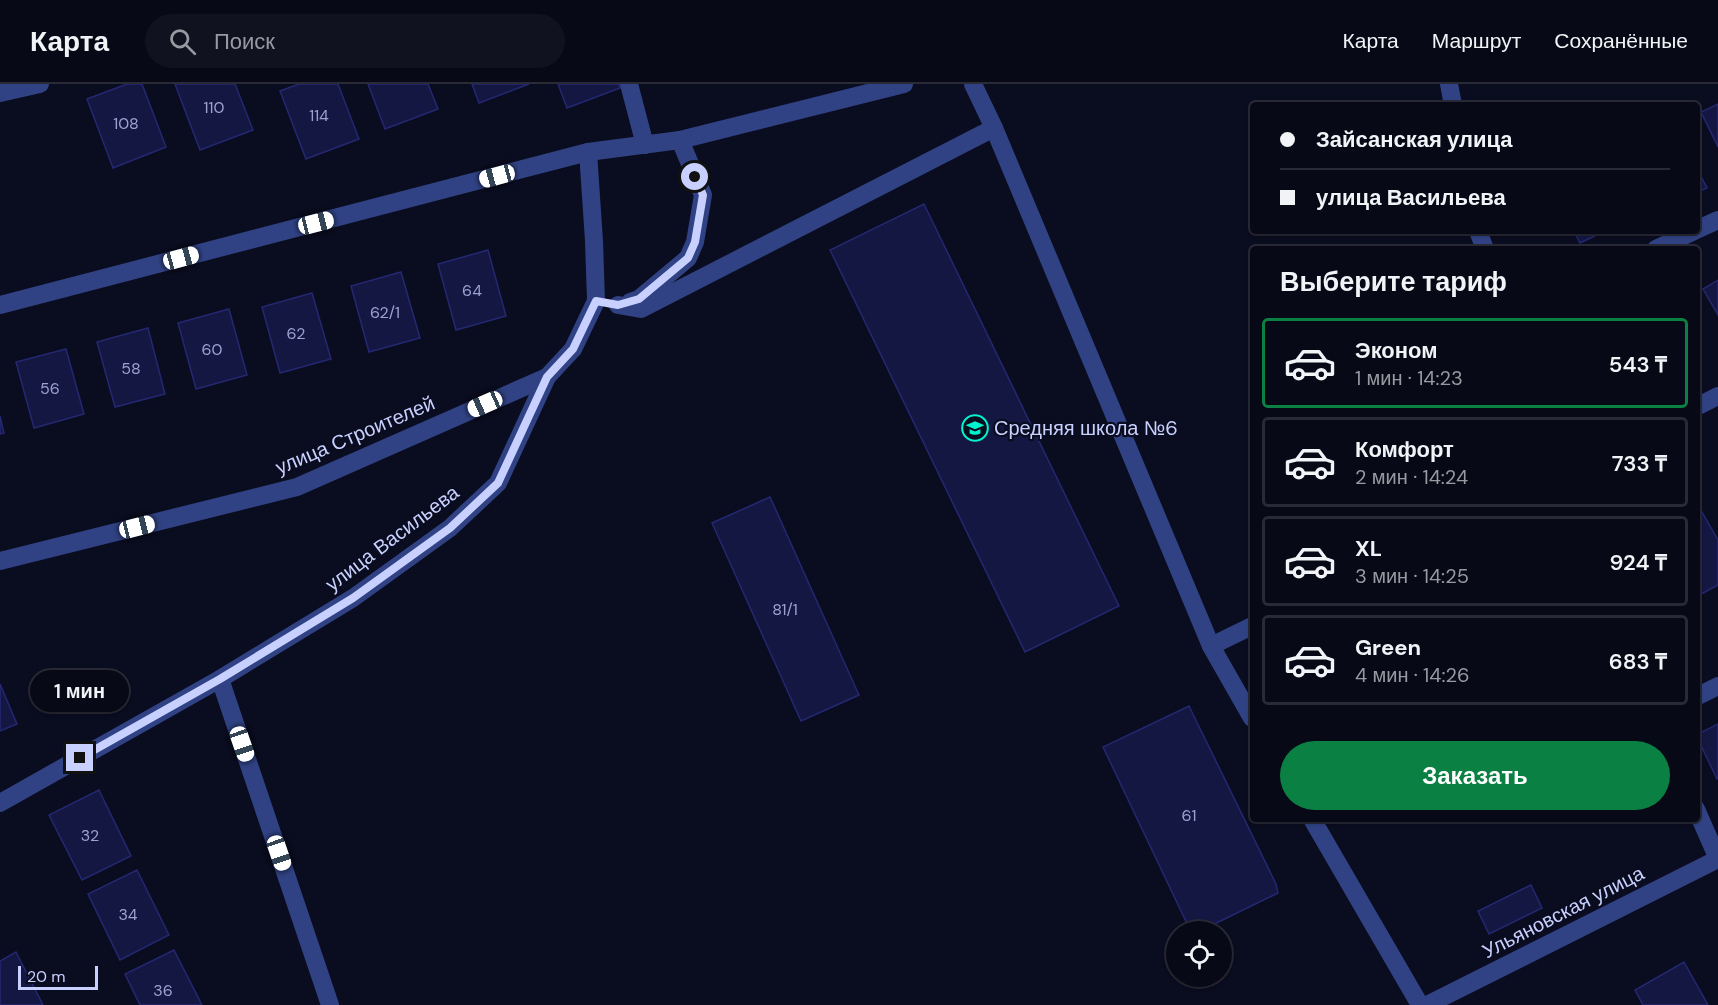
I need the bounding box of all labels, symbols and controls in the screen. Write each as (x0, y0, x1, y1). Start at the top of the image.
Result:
search box (145, 14, 565, 68)
text: Карта (30, 23, 109, 60)
icon: search (166, 25, 199, 58)
text: Поиск (214, 27, 275, 56)
text: Карта (1343, 27, 1399, 55)
text: Маршрут (1432, 27, 1521, 55)
text: Сохранённые (1554, 27, 1688, 55)
house number: 110 (204, 97, 225, 118)
house number: 114 (309, 105, 329, 126)
house number: 108 (113, 113, 139, 134)
text: Зайсанская улица (1316, 125, 1513, 154)
car (477, 163, 517, 189)
route start (681, 163, 708, 190)
text: улица Васильева (1316, 183, 1506, 212)
car (296, 210, 336, 236)
car (161, 245, 201, 271)
text: Выберите тариф (1280, 264, 1507, 299)
house number: 64 (462, 280, 482, 301)
house number: 62/1 (370, 302, 400, 323)
house number: 62 (287, 323, 305, 344)
icon: car (1283, 336, 1337, 390)
text: Эконом (1355, 336, 1438, 365)
house number: 60 (202, 339, 223, 360)
text: 543 ₸ (1609, 350, 1667, 379)
house number: 58 (121, 358, 141, 379)
text: 1 мин · 14:23 (1355, 365, 1463, 391)
house number: 56 (40, 378, 60, 399)
car (465, 388, 505, 420)
street label: улица Строителей (271, 390, 439, 480)
school or university icon: Средняя школа №6 (960, 413, 990, 443)
place label: Средняя школа №6 (994, 415, 1178, 441)
icon: car (1283, 435, 1337, 489)
text: Комфорт (1355, 435, 1454, 464)
text: 733 ₸ (1612, 449, 1667, 478)
text: 2 мин · 14:24 (1355, 464, 1468, 490)
street label: улица Васильева (320, 479, 465, 597)
car (117, 514, 157, 540)
icon: car (1283, 534, 1337, 588)
text: XL (1355, 534, 1382, 563)
text: 924 ₸ (1609, 548, 1667, 577)
text: 3 мин · 14:25 (1355, 563, 1469, 589)
house number: 81/1 (772, 599, 798, 620)
icon: car (1283, 633, 1337, 687)
text: Green (1355, 633, 1421, 662)
text: 683 ₸ (1609, 647, 1667, 676)
text: 4 мин · 14:26 (1355, 662, 1470, 688)
callout: 1 мин (31, 671, 130, 713)
text: 1 мин (54, 678, 105, 704)
car (228, 724, 256, 764)
button: Заказать (1280, 741, 1670, 810)
route end (66, 744, 93, 771)
house number: 61 (1181, 805, 1197, 826)
house number: 32 (81, 825, 99, 846)
car (265, 833, 293, 873)
street label: Ульяновская улица (1478, 860, 1649, 964)
house number: 34 (118, 904, 138, 925)
map controls (1166, 921, 1232, 987)
button: locate (1166, 921, 1232, 987)
scale bar (18, 963, 98, 990)
text: 20 m (27, 966, 66, 987)
house number: 36 (153, 980, 173, 1001)

